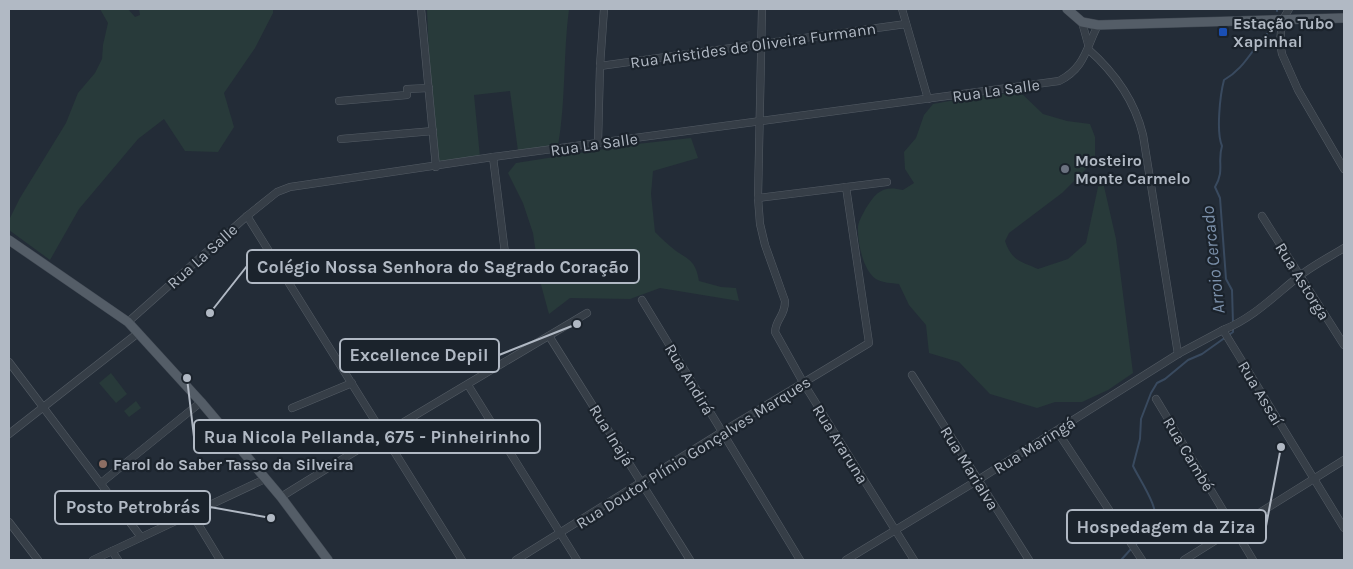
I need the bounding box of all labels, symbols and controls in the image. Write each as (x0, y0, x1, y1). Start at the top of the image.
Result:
place label: Estação Tubo Xapinhal (1233, 14, 1334, 51)
street label: Rua Aristides de Oliveira Furmann (629, 19, 877, 72)
marker: Estação Tubo Xapinhal (1217, 26, 1229, 38)
street label: Rua La Salle (951, 75, 1041, 106)
street label: Rua La Salle (549, 129, 639, 160)
place label: Mosteiro Monte Carmelo (1075, 151, 1190, 188)
marker: Mosteiro Monte Carmelo (1059, 163, 1071, 175)
water label: Arroio Cercado (1196, 205, 1230, 315)
street label: Rua La Salle (163, 220, 241, 293)
street label: Rua Astorga (1271, 239, 1334, 324)
callout: Colégio Nossa Senhora do Sagrado Coração (247, 250, 639, 283)
text: Colégio Nossa Senhora do Sagrado Coração (257, 256, 629, 278)
callout: Excellence Depil (340, 339, 499, 372)
street label: Rua Andirá (661, 340, 718, 418)
text: Excellence Depil (349, 344, 489, 366)
street label: Rua Assaí (1234, 358, 1287, 429)
street label: Rua Doutor Plínio Gonçalves Marques (572, 372, 814, 533)
street label: Rua Inajá (585, 401, 638, 470)
street label: Rua Araruna (809, 401, 872, 487)
street label: Rua Maringá (990, 413, 1079, 478)
street label: Rua Cambé (1159, 414, 1218, 495)
callout: Rua Nicola Pellanda, 675 - Pinheirinho (194, 420, 540, 453)
street label: Rua Marialva (936, 423, 1003, 514)
text: Rua Nicola Pellanda, 675 - Pinheirinho (204, 426, 530, 448)
place label: Farol do Saber Tasso da Silveira (113, 455, 354, 474)
marker: Farol do Saber Tasso da Silveira (97, 458, 109, 470)
callout: Posto Petrobrás (55, 491, 210, 524)
text: Posto Petrobrás (66, 496, 200, 518)
callout: Hospedagem da Ziza (1067, 510, 1266, 543)
text: Hospedagem da Ziza (1077, 516, 1255, 538)

